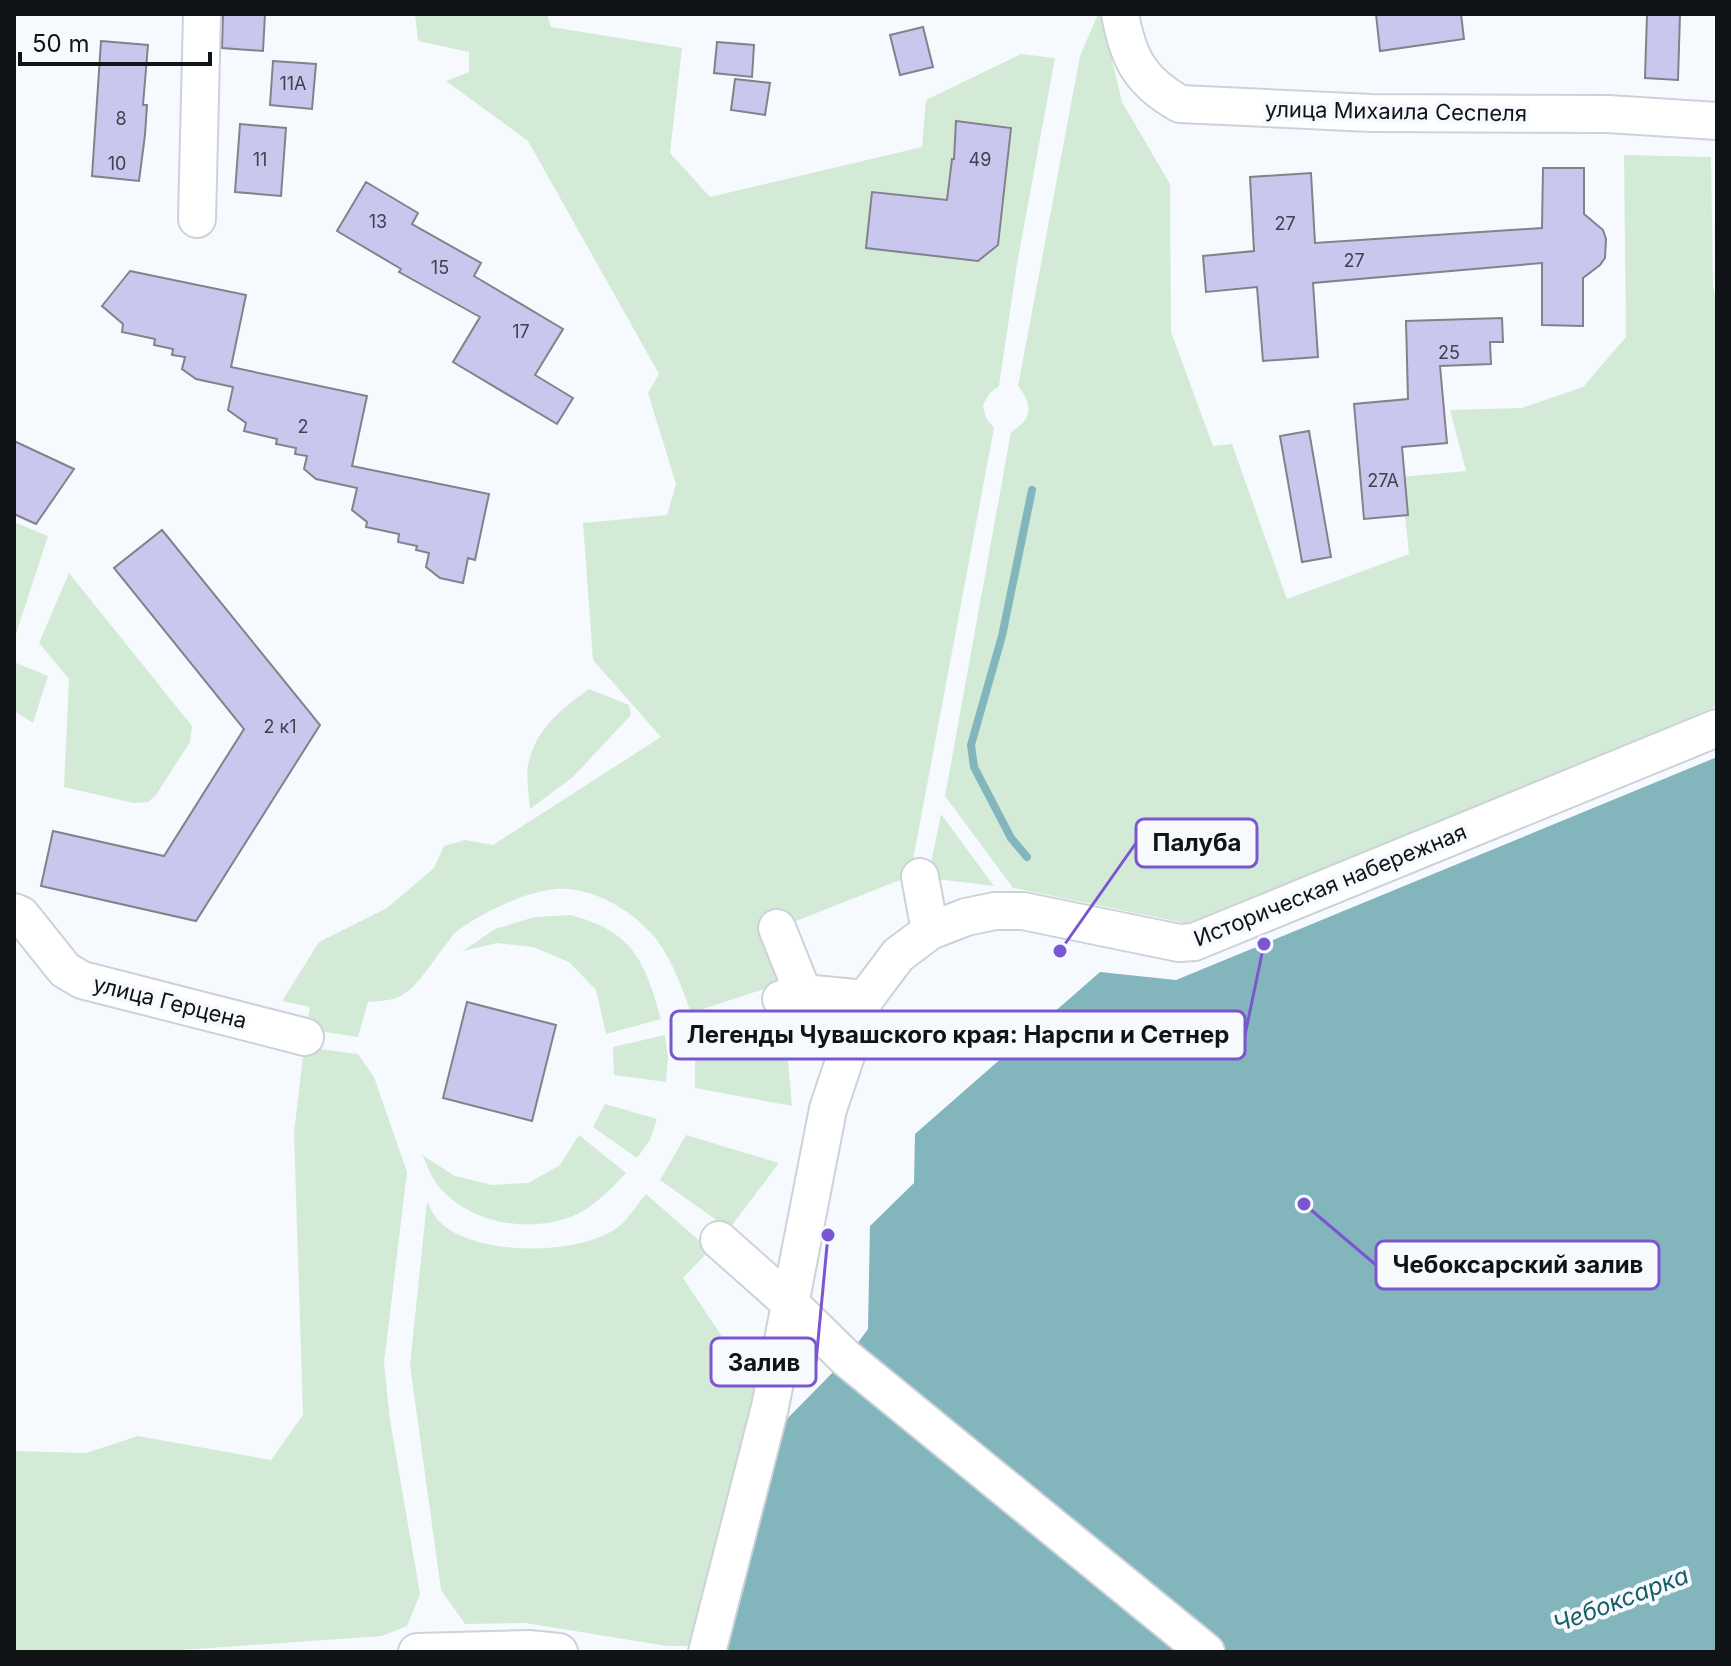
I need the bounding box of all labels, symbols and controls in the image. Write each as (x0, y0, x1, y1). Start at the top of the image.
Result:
scale bar (20, 16, 210, 66)
text: 50 m (32, 29, 90, 58)
house number: 11А (279, 73, 307, 94)
street label: улица Михаила Сеспеля (1265, 96, 1527, 126)
house number: 8 (115, 108, 127, 129)
house number: 11 (253, 149, 267, 170)
house number: 49 (969, 149, 991, 170)
house number: 10 (108, 153, 126, 174)
house number: 13 (369, 211, 387, 232)
house number: 27 (1274, 213, 1296, 234)
house number: 27 (1343, 250, 1365, 271)
house number: 15 (431, 257, 449, 278)
house number: 17 (512, 321, 530, 342)
house number: 25 (1438, 342, 1460, 363)
house number: 2 (298, 416, 308, 437)
house number: 27А (1367, 470, 1399, 491)
house number: 2 к1 (263, 716, 297, 737)
street label: Историческая набережная (1190, 818, 1470, 952)
callout: Палуба (1136, 819, 1257, 867)
text: Палуба (1153, 828, 1241, 857)
street label: улица Герцена (91, 970, 249, 1034)
callout: Легенды Чувашского края: Нарспи и Сетнер (671, 1011, 1245, 1059)
text: Легенды Чувашского края: Нарспи и Сетнер (687, 1020, 1229, 1049)
callout: Чебоксарский залив (1376, 1241, 1659, 1289)
text: Чебоксарский залив (1393, 1250, 1643, 1279)
callout: Залив (711, 1338, 816, 1386)
text: Залив (728, 1348, 800, 1377)
water label: Чебоксарка (1549, 1560, 1693, 1639)

